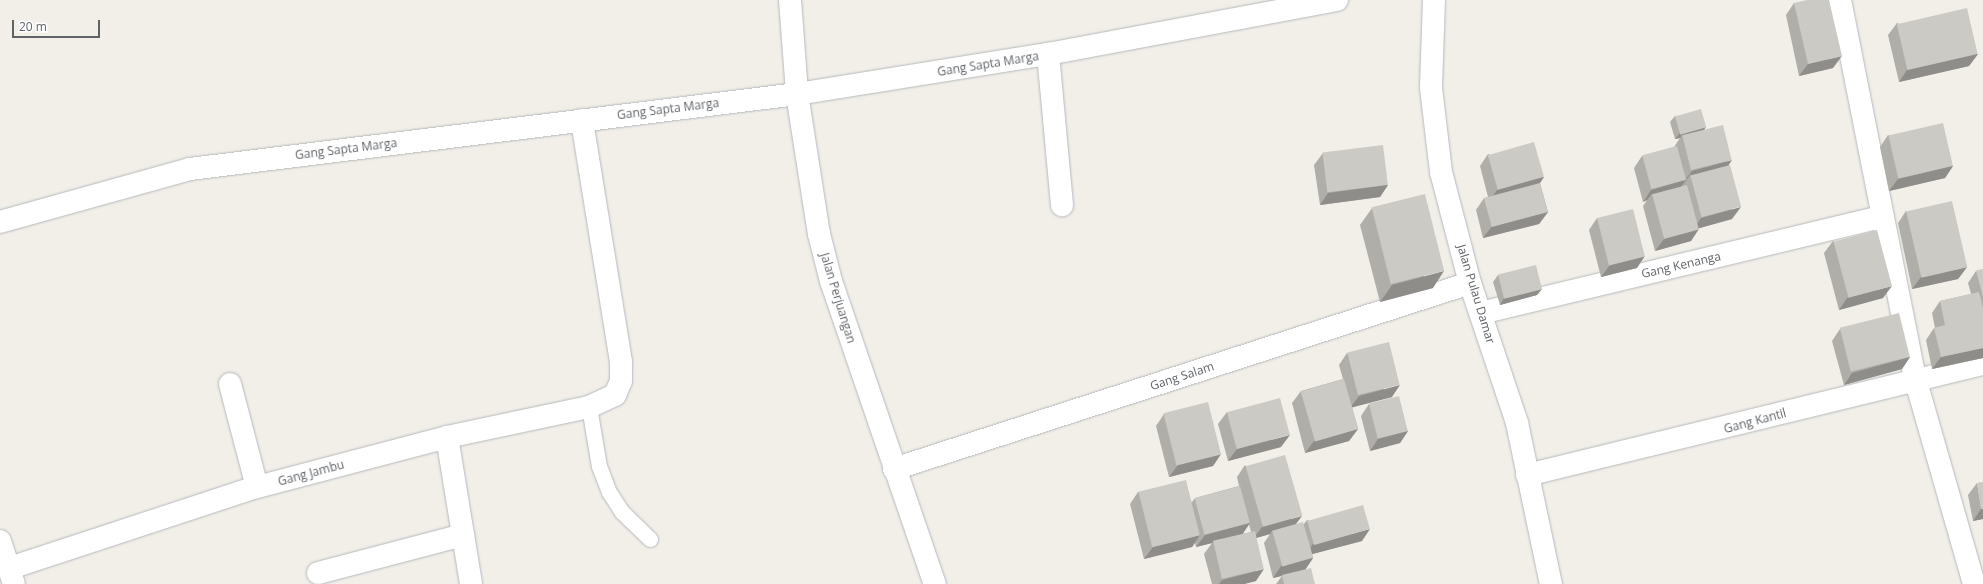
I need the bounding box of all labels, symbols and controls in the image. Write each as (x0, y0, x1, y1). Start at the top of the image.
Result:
scale bar (14, 12, 102, 38)
text: 20 m (19, 18, 47, 35)
street label: Gang Sapta Marga (936, 49, 1040, 79)
street label: Gang Sapta Marga (616, 96, 720, 122)
street label: Gang Sapta Marga (294, 136, 398, 162)
street label: Jalan Pulau Damar (1454, 243, 1498, 345)
street label: Gang Kenanga (1640, 249, 1722, 281)
street label: Jalan Perjuangan (817, 251, 859, 345)
street label: Gang Salam (1148, 359, 1216, 393)
street label: Gang Kantil (1722, 406, 1788, 436)
street label: Gang Jambu (276, 457, 346, 489)

